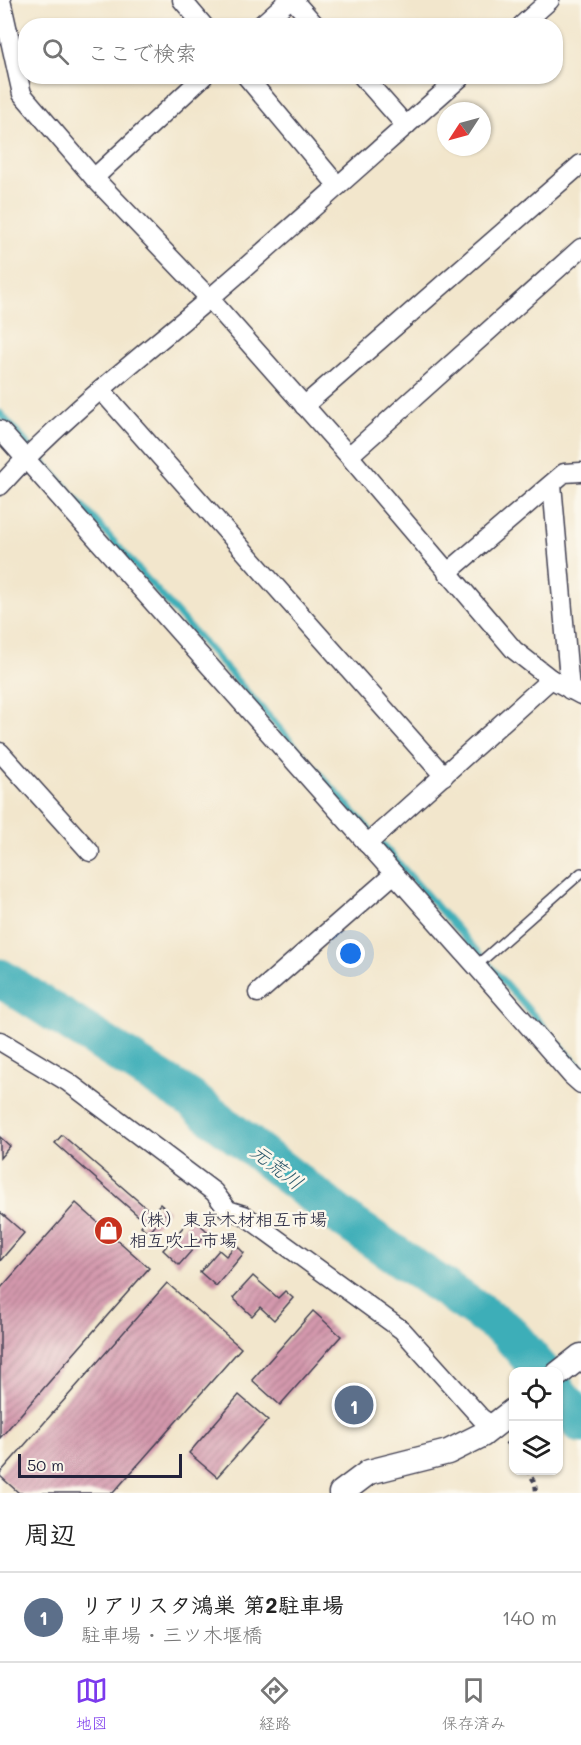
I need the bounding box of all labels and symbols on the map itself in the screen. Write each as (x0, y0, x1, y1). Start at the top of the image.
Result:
north arrow (437, 102, 491, 156)
your location (336, 939, 365, 968)
water label: 元荒川 (246, 1137, 309, 1195)
place label: （株）東京木材相互市場 相互吹上市場 (129, 1207, 327, 1252)
shop icon: （株）東京木材相互市場 相互吹上市場 (92, 1214, 124, 1246)
pin: 1 (334, 1382, 374, 1428)
scale bar (18, 1451, 182, 1478)

